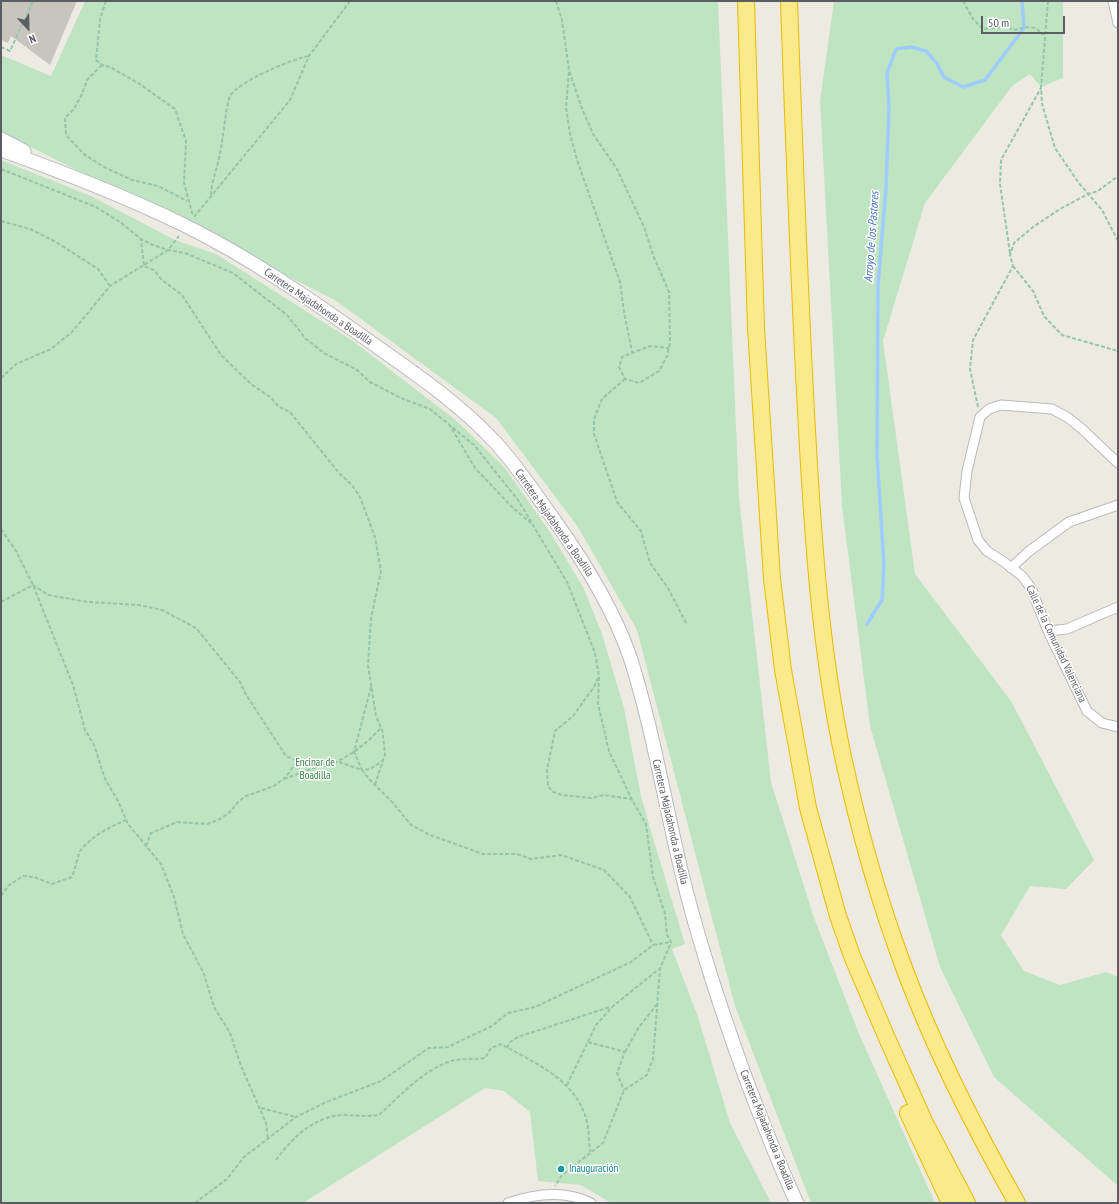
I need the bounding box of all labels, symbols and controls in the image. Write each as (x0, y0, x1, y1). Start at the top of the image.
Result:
north arrow (8, 8, 48, 48)
scale bar (983, 8, 1067, 34)
text: 50 m (988, 15, 1009, 30)
text: N (27, 32, 38, 47)
water label: Arroyo de los Pastores (862, 191, 882, 283)
street label: Carretera Majadahonda a Boadilla (261, 266, 375, 348)
street label: Carretera Majadahonda a Boadilla (512, 467, 596, 579)
street label: Calle de la Comunidad Valenciana (1023, 583, 1089, 705)
park label: Encinar de Boadilla (295, 756, 335, 782)
street label: Carretera Majadahonda a Boadilla (649, 758, 691, 886)
street label: Carretera Majadahonda a Boadilla (737, 1068, 797, 1192)
place label: Inauguración (569, 1162, 618, 1176)
marker: Inauguración (556, 1164, 566, 1174)

